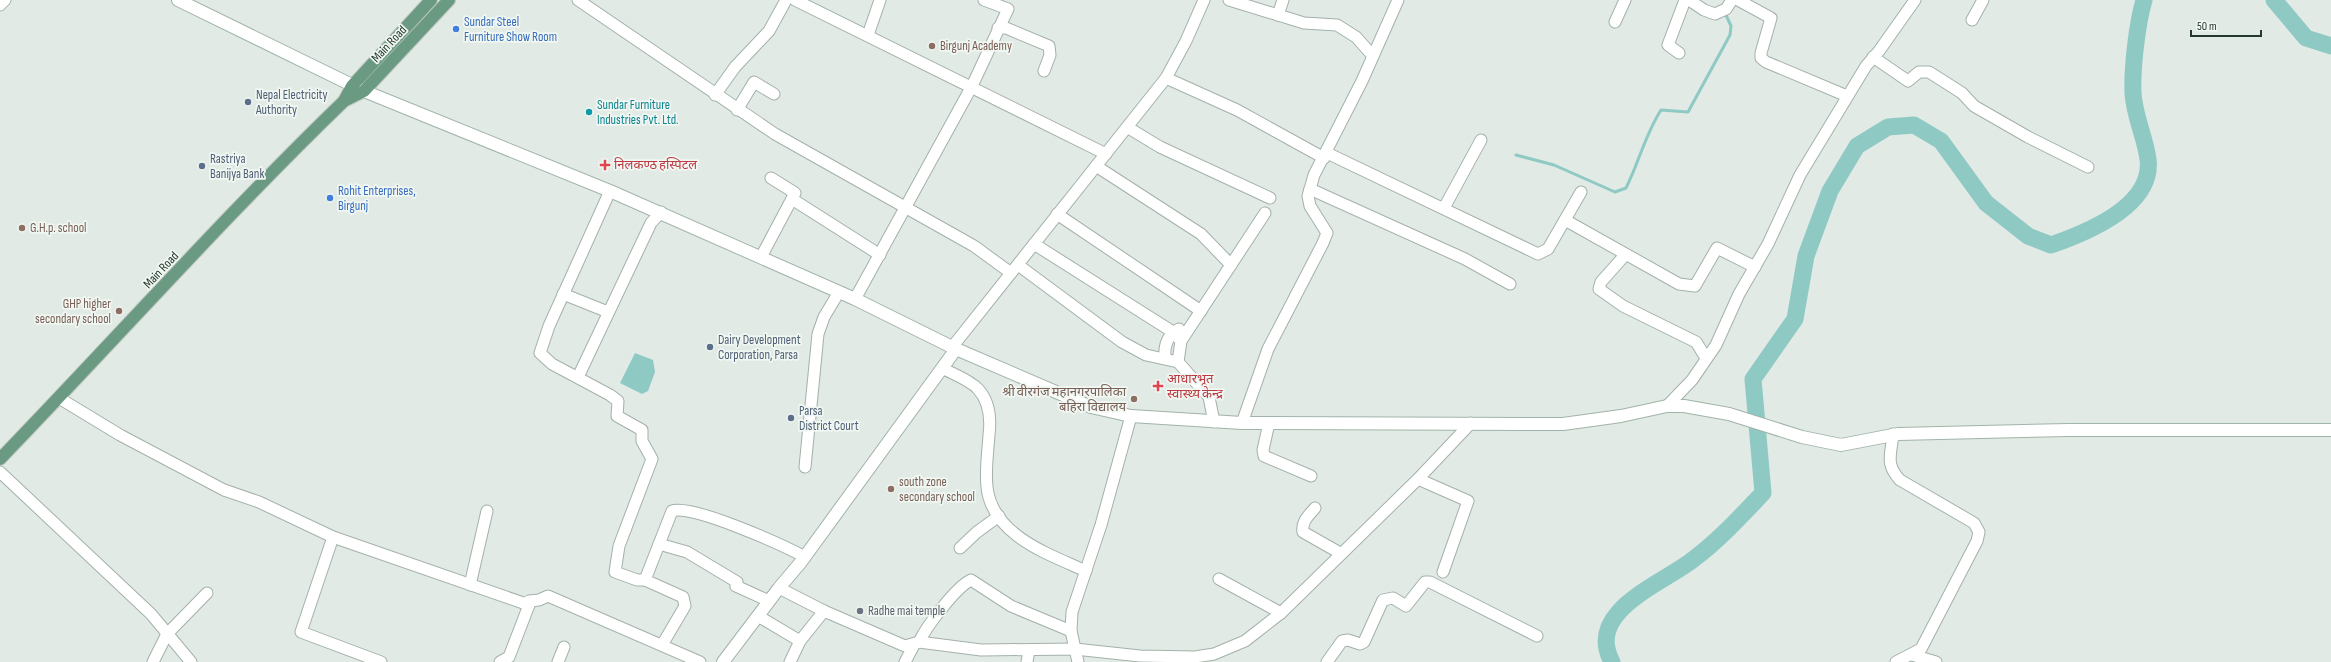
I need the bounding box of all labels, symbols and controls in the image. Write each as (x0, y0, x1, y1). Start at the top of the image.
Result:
scale bar (2191, 12, 2261, 38)
place label: Sundar Steel Furniture Show Room (464, 14, 557, 45)
text: 50 m (2197, 19, 2217, 34)
street label: Main Road (368, 22, 410, 66)
marker: Sundar Steel Furniture Show Room (451, 24, 461, 34)
place label: Birgunj Academy (940, 38, 1012, 54)
marker: Birgunj Academy (927, 41, 937, 51)
place label: Nepal Electricity Authority (255, 87, 328, 118)
marker: Nepal Electricity Authority (243, 97, 253, 107)
place label: Sundar Furniture Industries Pvt. Ltd. (597, 97, 679, 128)
marker: Sundar Furniture Industries Pvt. Ltd. (584, 107, 594, 117)
place label: Rastriya Banijya Bank (210, 151, 264, 182)
place label: निलकण्ठ हस्पिटल (614, 157, 697, 173)
marker: निलकण्ठ हस्पिटल (599, 159, 611, 171)
marker: Rastriya Banijya Bank (197, 161, 207, 171)
place label: Rohit Enterprises, Birgunj (338, 183, 416, 214)
marker: Rohit Enterprises, Birgunj (325, 193, 335, 203)
place label: G.H.p. school (30, 220, 86, 236)
marker: G.H.p. school (17, 223, 27, 233)
street label: Main Road (140, 248, 182, 292)
place label: GHP higher secondary school (35, 296, 111, 327)
marker: GHP higher secondary school (114, 306, 124, 316)
place label: Dairy Development Corporation, Parsa (718, 332, 801, 363)
marker: Dairy Development Corporation, Parsa (705, 342, 715, 352)
place label: आधारभूत स्वास्थ्य केन्द्र (1167, 371, 1224, 402)
marker: आधारभूत स्वास्थ्य केन्द्र (1152, 380, 1164, 392)
place label: श्री वीरगंज महानगरपालिका बहिरा विद्यालय (1002, 384, 1127, 415)
marker: श्री वीरगंज महानगरपालिका बहिरा विद्यालय (1129, 394, 1139, 404)
place label: Parsa District Court (799, 403, 859, 434)
marker: Parsa District Court (786, 413, 796, 423)
place label: south zone secondary school (899, 474, 975, 505)
marker: south zone secondary school (886, 484, 896, 494)
place label: Radhe mai temple (868, 603, 945, 619)
marker: Radhe mai temple (855, 606, 865, 616)

